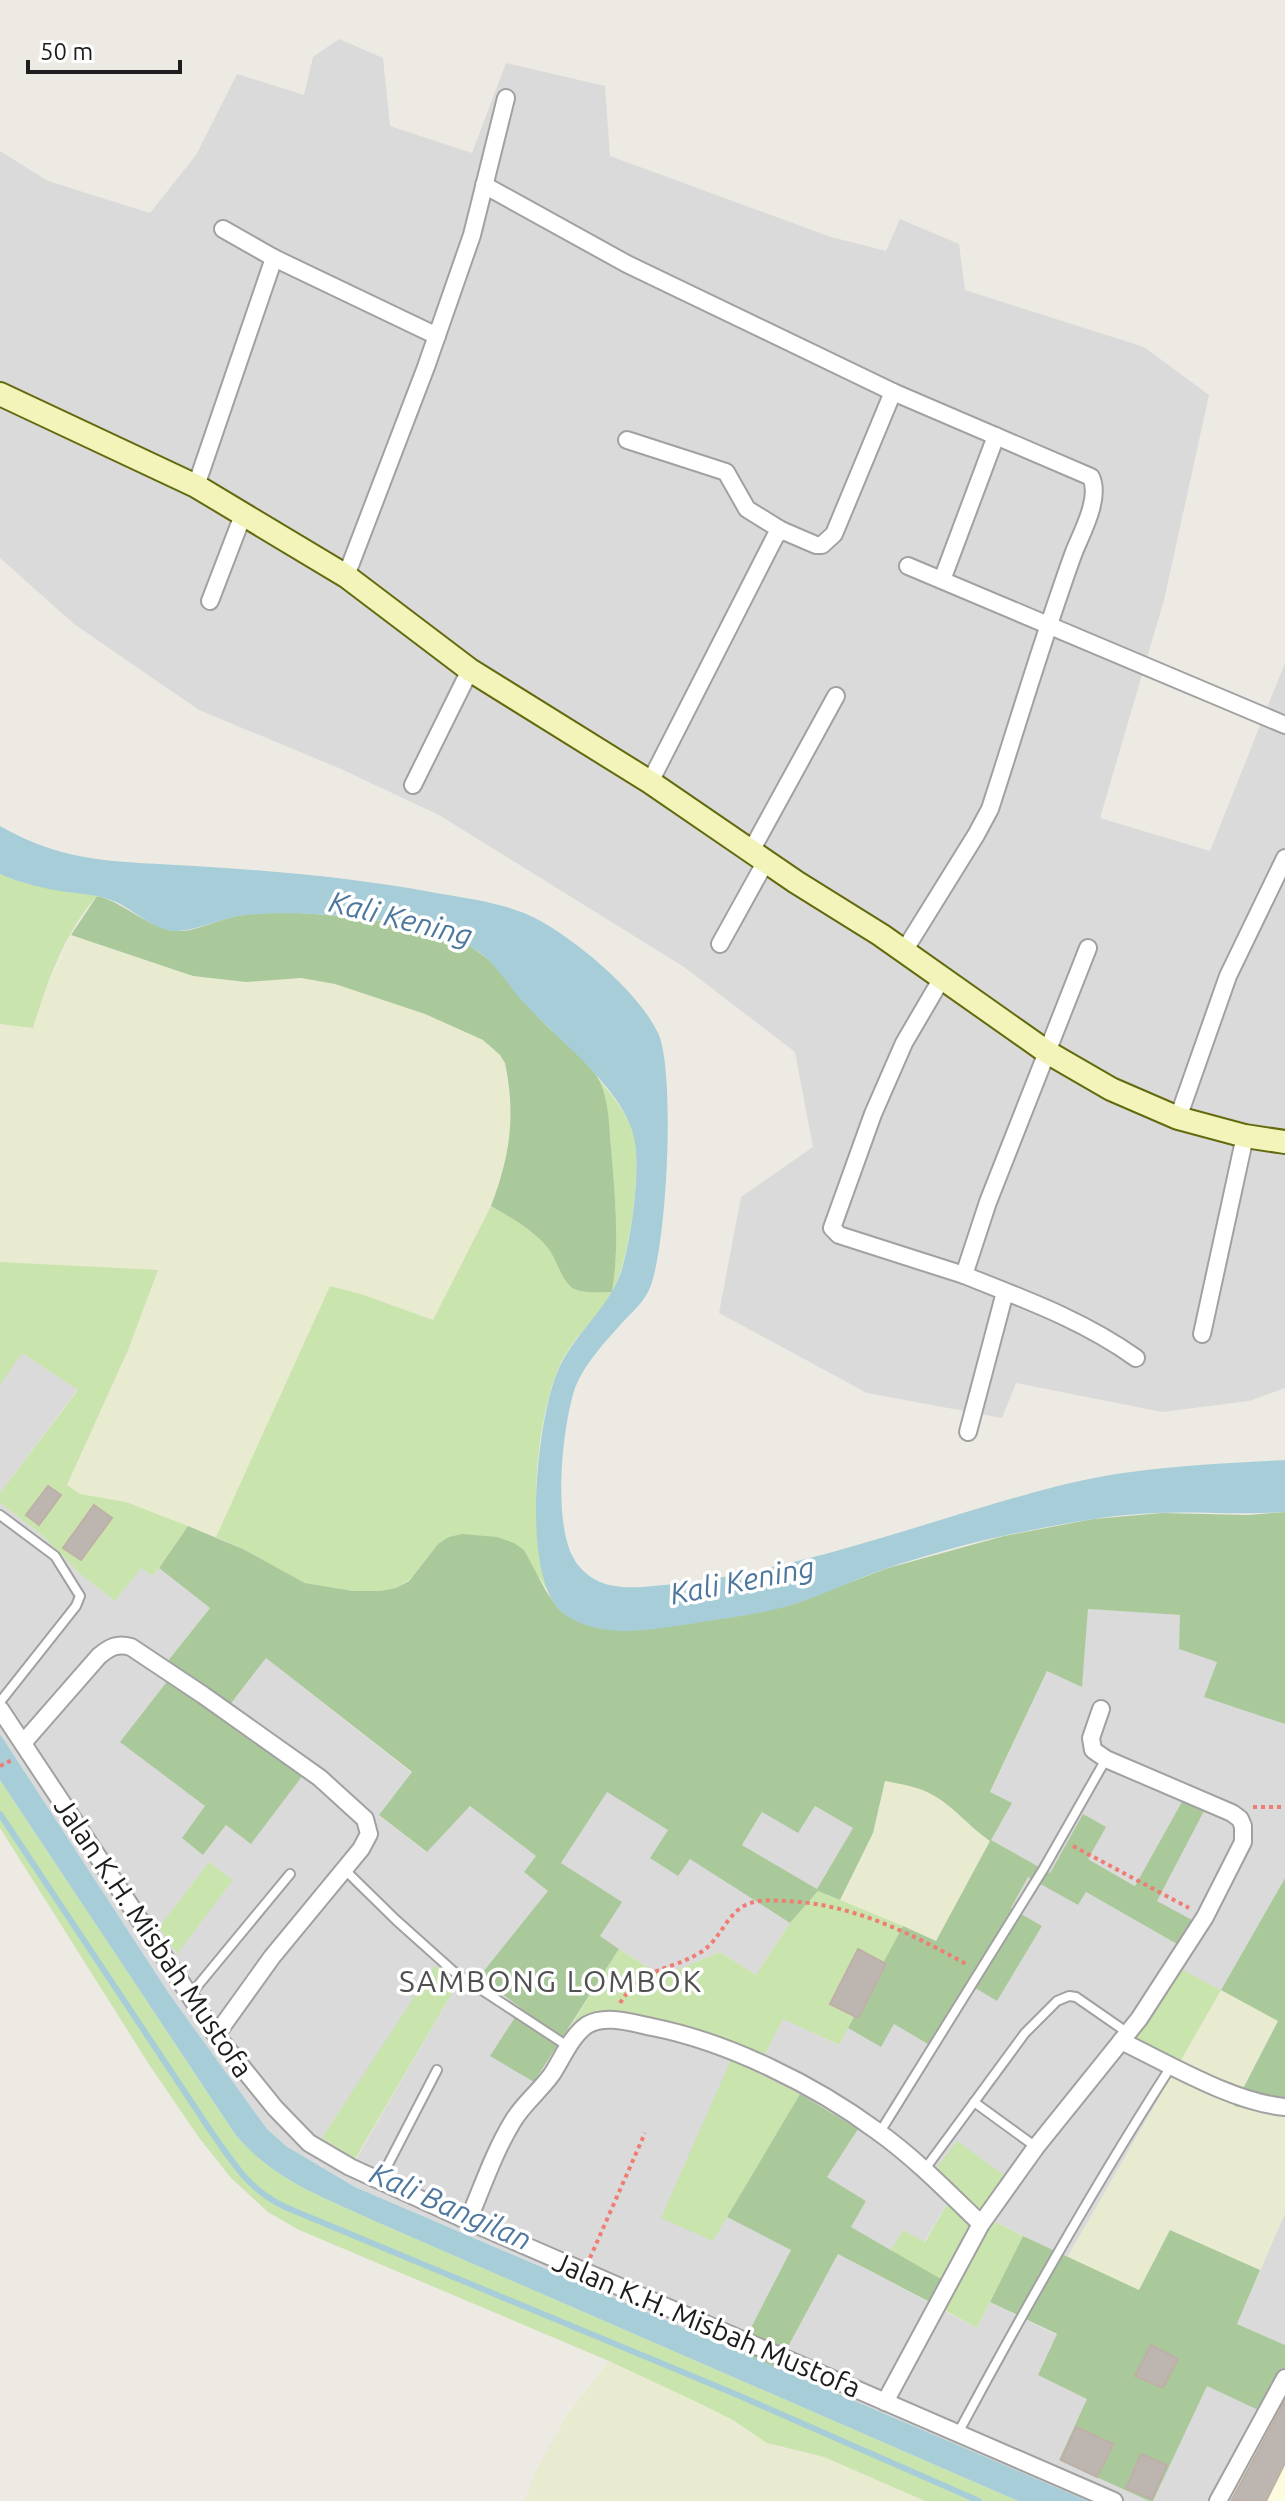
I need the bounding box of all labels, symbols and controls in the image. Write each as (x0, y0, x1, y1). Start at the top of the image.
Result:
scale bar (28, 24, 180, 74)
text: 50 m (40, 38, 93, 65)
water label: Kali Kening (326, 884, 476, 952)
water label: Kali Kening (667, 1549, 817, 1611)
street label: Jalan K.H. Misbah Mustofa (49, 1791, 259, 2083)
district label: SAMBONG LOMBOK (399, 1964, 703, 1998)
water label: Kali Bangilan (365, 2155, 537, 2257)
street label: Jalan K.H. Misbah Mustofa (549, 2245, 865, 2403)

